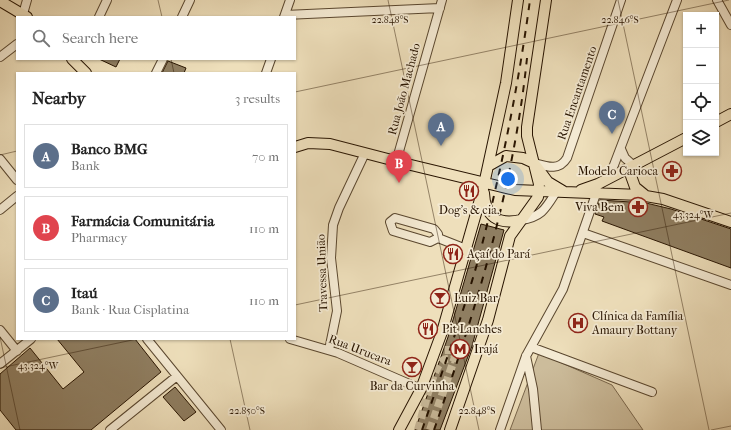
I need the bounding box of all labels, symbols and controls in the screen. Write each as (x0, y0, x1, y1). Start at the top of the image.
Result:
map controls (683, 12, 719, 156)
button: + (683, 12, 719, 48)
text: 22.848°S (372, 14, 408, 26)
text: 22.846°S (601, 14, 639, 26)
search box (16, 16, 296, 60)
icon: search (30, 27, 52, 49)
text: Search here (62, 29, 138, 47)
street label: Rua João Machado (385, 41, 423, 137)
street label: Rua Encantamento (554, 44, 600, 142)
button: − (683, 48, 719, 84)
button: locate (683, 84, 719, 120)
text: Nearby (32, 88, 86, 108)
text: 3 results (235, 91, 280, 106)
pin: C (599, 101, 625, 134)
pin: A (428, 113, 454, 146)
button: layers (683, 120, 719, 156)
text: Banco BMG (71, 140, 148, 158)
text: A (42, 149, 50, 164)
text: 70 m (252, 149, 279, 164)
pin: B (386, 150, 412, 183)
text: Bank (71, 158, 100, 173)
pharmacy icon: Modelo Carioca (661, 160, 683, 182)
place label: Modelo Carioca (578, 164, 658, 178)
your location (498, 169, 518, 189)
restaurant icon: Dog's & cia. (458, 180, 480, 202)
pharmacy icon: Viva Bem (627, 196, 649, 218)
place label: Viva Bem (574, 200, 624, 214)
place label: Dog's & cia. (439, 203, 499, 217)
text: 43.324°W (673, 209, 714, 221)
text: Farmácia Comunitária (71, 212, 214, 230)
text: B (42, 221, 50, 236)
text: 110 m (249, 221, 279, 236)
text: Pharmacy (71, 230, 127, 245)
street label: Travessa União (314, 234, 330, 312)
restaurant icon: Açaí do Pará (442, 243, 464, 265)
place label: Açaí do Pará (466, 247, 531, 262)
text: Itaú (71, 284, 97, 302)
bar icon: Luiz Bar (429, 287, 451, 309)
place label: Luiz Bar (454, 291, 499, 305)
text: C (42, 293, 50, 308)
text: 110 m (249, 293, 279, 308)
text: Bank · Rua Cisplatina (71, 302, 189, 317)
place label: Clínica da Família Amaury Bottany (591, 309, 684, 337)
hospital icon: Clínica da Família Amaury Bottany (567, 312, 589, 334)
restaurant icon: Pit Lanches (417, 318, 439, 340)
place label: Pit Lanches (442, 322, 502, 336)
street label: Rua Urucara (327, 332, 394, 369)
metro station icon: Irajá (449, 338, 471, 360)
place label: Irajá (474, 342, 498, 356)
bar icon: Bar da Curvinha (401, 356, 423, 378)
text: 43.324°W (18, 360, 59, 372)
place label: Bar da Curvinha (370, 379, 455, 393)
text: 22.850°S (229, 405, 265, 417)
text: 22.848°S (459, 405, 495, 417)

